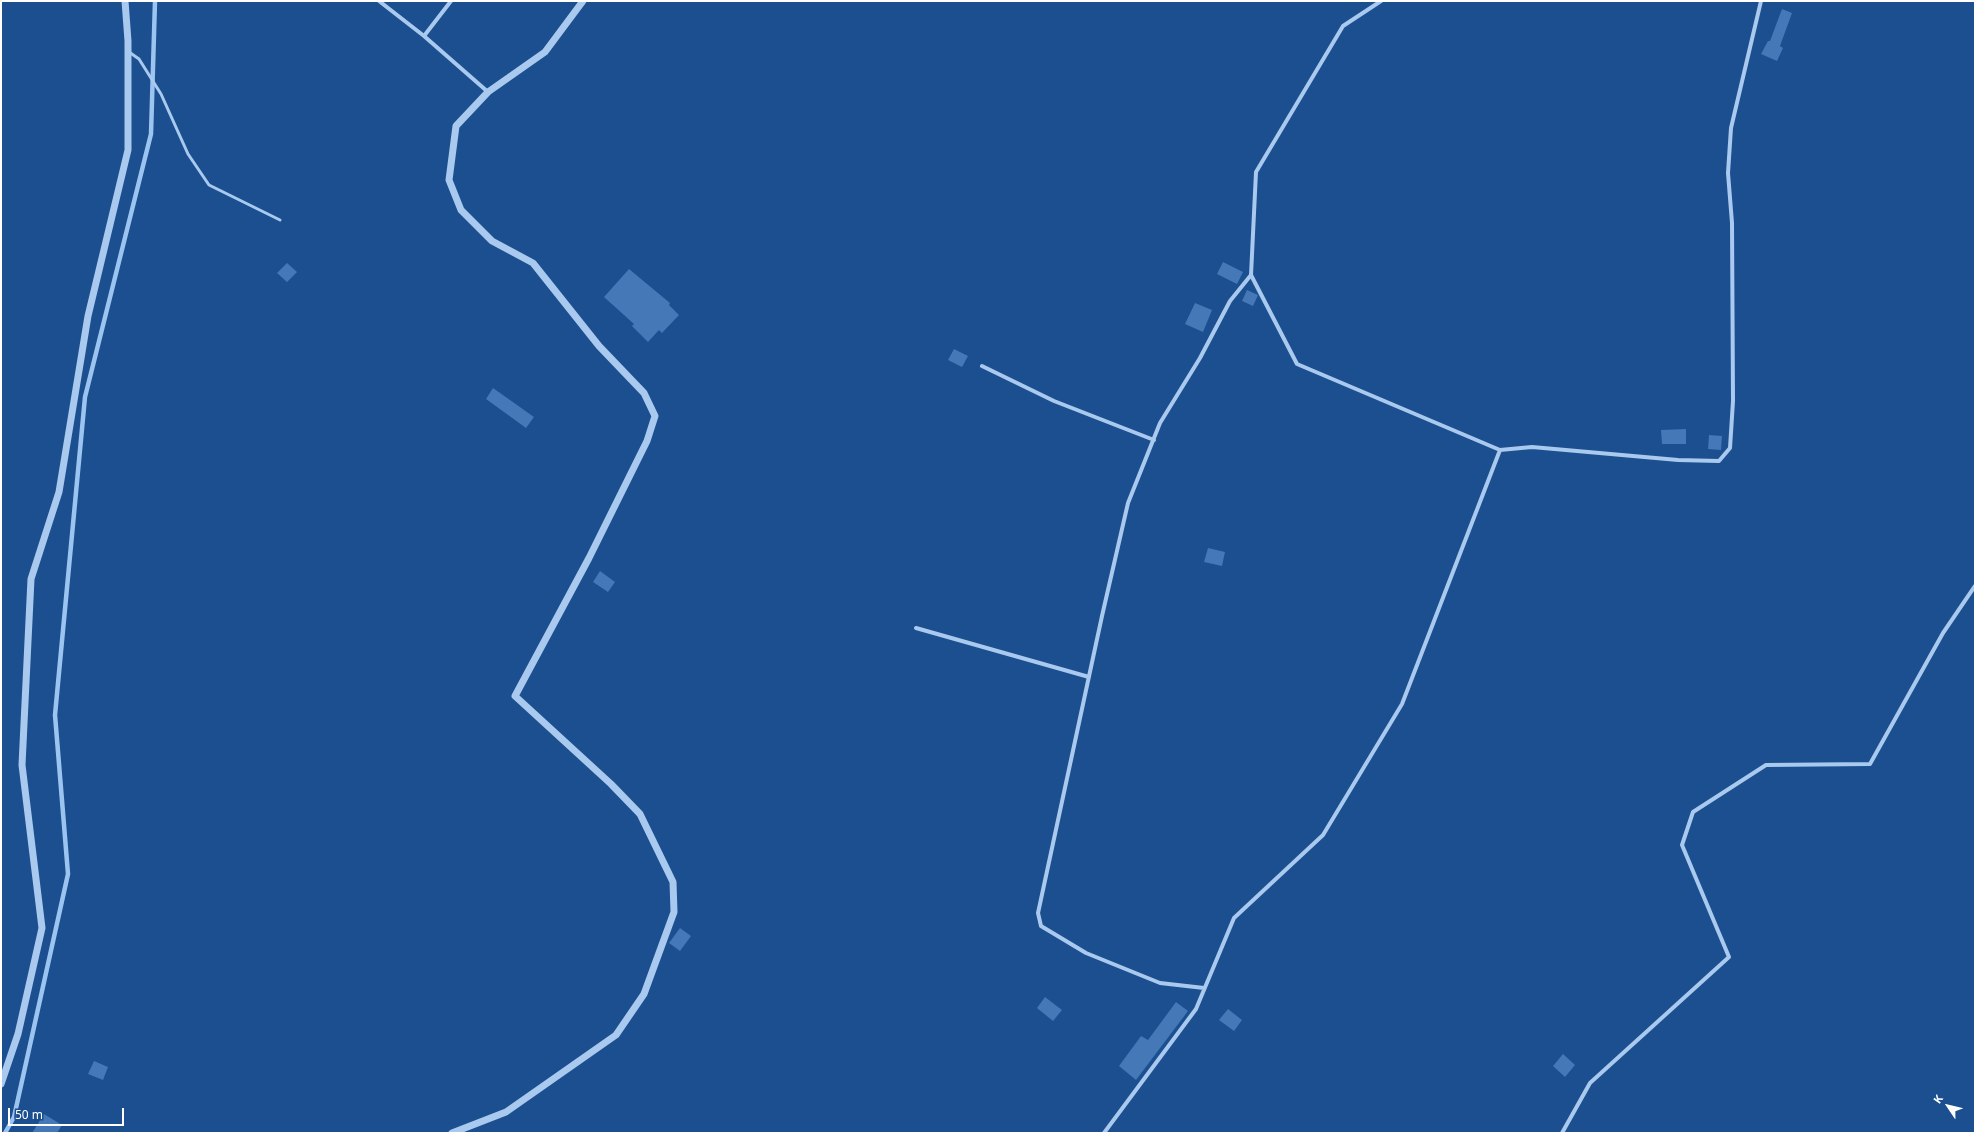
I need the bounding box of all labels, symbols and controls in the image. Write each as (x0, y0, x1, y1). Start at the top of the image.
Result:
north arrow (1928, 1086, 1968, 1126)
text: K (1930, 1092, 1946, 1106)
scale bar (10, 1100, 126, 1126)
text: 50 m (15, 1106, 43, 1123)

